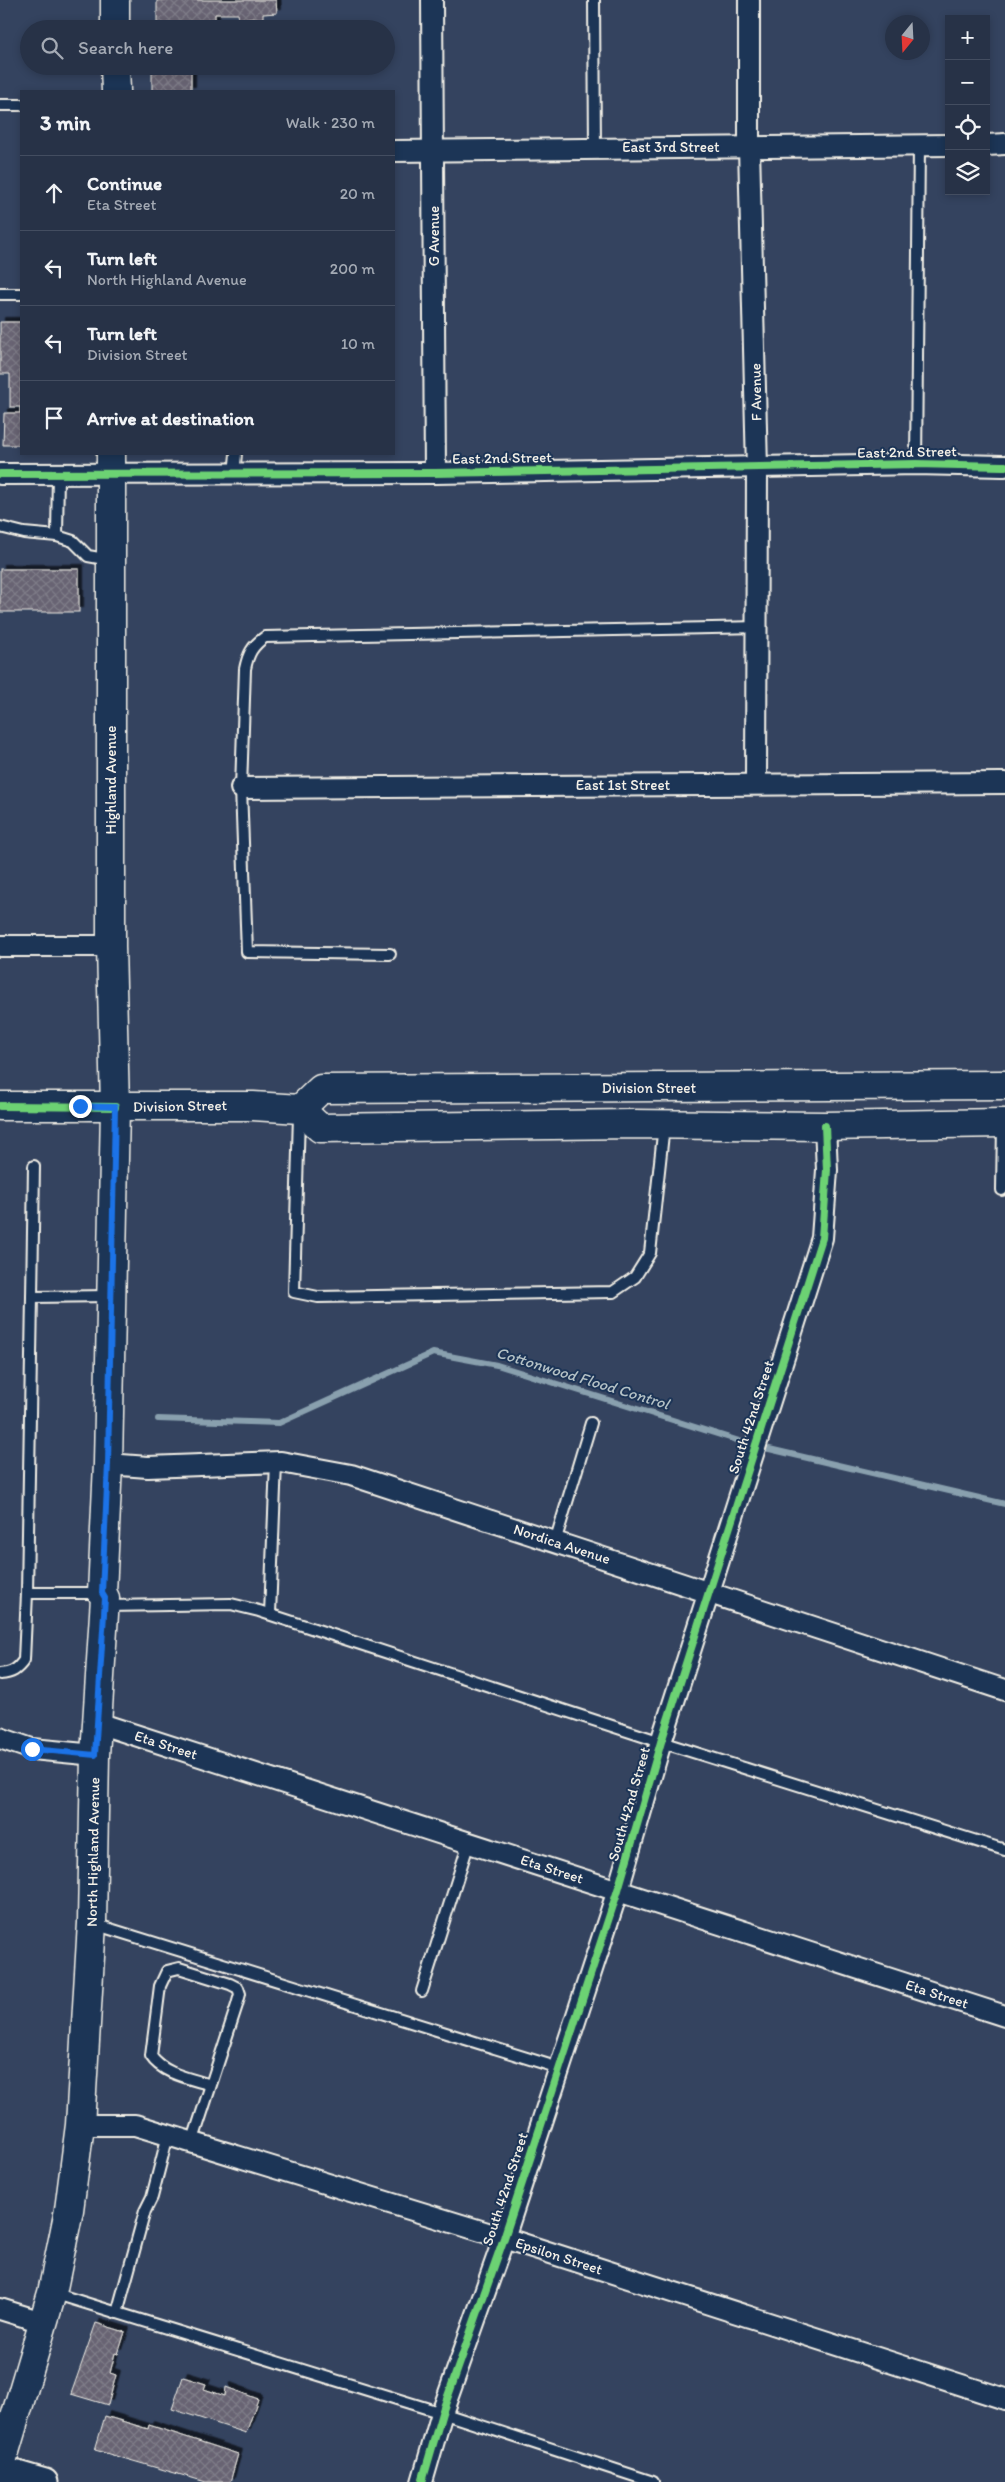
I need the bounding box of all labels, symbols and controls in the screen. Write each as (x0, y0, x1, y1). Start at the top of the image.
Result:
north arrow (885, 15, 930, 60)
map controls (945, 15, 990, 195)
button: + (945, 15, 990, 60)
search box (20, 20, 395, 75)
icon: search (38, 34, 66, 62)
text: Search here (78, 36, 173, 59)
button: − (945, 60, 990, 105)
button: locate (945, 105, 990, 150)
text: 3 min (40, 110, 90, 135)
text: Walk · 230 m (286, 113, 375, 132)
street label: East 3rd Street (622, 138, 720, 156)
button: layers (945, 150, 990, 195)
text: Continue (87, 172, 162, 195)
icon: ahead (40, 179, 68, 207)
text: 20 m (340, 184, 375, 203)
text: Eta Street (87, 195, 156, 214)
street label: G Avenue (425, 206, 443, 266)
text: Turn left (87, 247, 157, 270)
icon: left (40, 254, 68, 282)
text: 200 m (330, 259, 375, 278)
text: North Highland Avenue (87, 270, 247, 289)
text: Turn left (87, 322, 157, 345)
icon: left (40, 329, 68, 357)
text: 10 m (341, 334, 375, 353)
text: Division Street (87, 345, 188, 364)
street label: F Avenue (746, 363, 766, 421)
icon: arrive (40, 404, 68, 432)
text: Arrive at destination (87, 407, 254, 430)
street label: East 2nd Street (857, 442, 957, 462)
street label: East 2nd Street (452, 448, 552, 468)
street label: Highland Avenue (102, 726, 120, 834)
street label: East 1st Street (576, 776, 671, 794)
street label: Division Street (602, 1079, 697, 1097)
route end (69, 1095, 92, 1118)
street label: Division Street (133, 1096, 228, 1116)
water label: Cottonwood Flood Control (494, 1343, 673, 1414)
street label: South 42nd Street (724, 1358, 778, 1476)
street label: Nordica Avenue (511, 1520, 613, 1568)
street label: Eta Street (132, 1726, 200, 1764)
route start (21, 1738, 44, 1761)
street label: South 42nd Street (604, 1744, 654, 1863)
street label: North Highland Avenue (83, 1777, 103, 1927)
street label: Eta Street (518, 1850, 586, 1888)
street label: Eta Street (903, 1975, 971, 2013)
street label: South 42nd Street (478, 2130, 532, 2248)
street label: Epsilon Street (513, 2233, 605, 2279)

